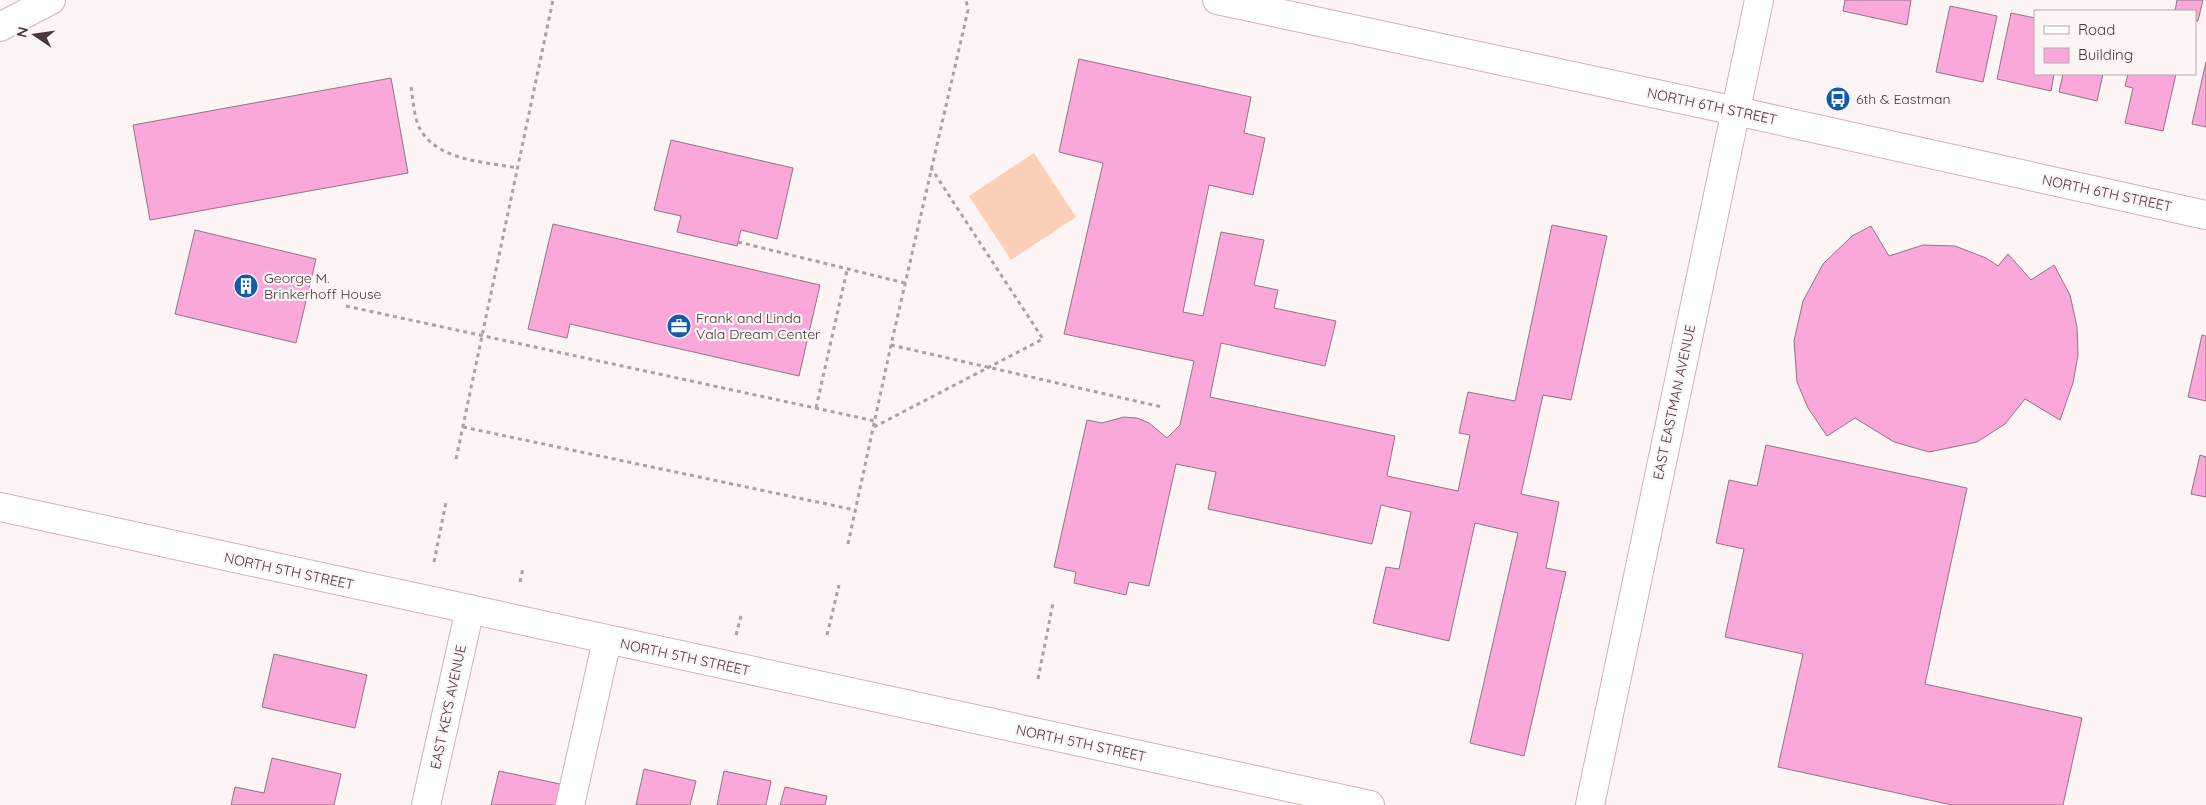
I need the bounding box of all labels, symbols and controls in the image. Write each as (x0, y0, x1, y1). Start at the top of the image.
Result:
north arrow (10, 10, 60, 60)
legend (2034, 10, 2196, 75)
text: Road (2078, 20, 2115, 39)
text: N (12, 25, 32, 39)
text: Building (2078, 45, 2133, 64)
street label: NORTH 6TH STREET (1645, 83, 1779, 129)
bus stop icon: 6th & Eastman (1825, 86, 1851, 112)
place label: 6th & Eastman (1856, 90, 1950, 108)
street label: NORTH 6TH STREET (2040, 170, 2174, 216)
place label: George M. Brinkerhoff House (264, 269, 381, 303)
building icon: George M. Brinkerhoff House (233, 273, 259, 299)
place label: Frank and Linda Vala Dream Center (696, 309, 821, 343)
office icon: Frank and Linda Vala Dream Center (666, 313, 692, 339)
street label: EAST EASTMAN AVENUE (1649, 323, 1699, 481)
street label: NORTH 5TH STREET (222, 548, 356, 594)
street label: NORTH 5TH STREET (618, 634, 752, 680)
street label: EAST KEYS AVENUE (426, 643, 470, 771)
street label: NORTH 5TH STREET (1014, 720, 1148, 766)

